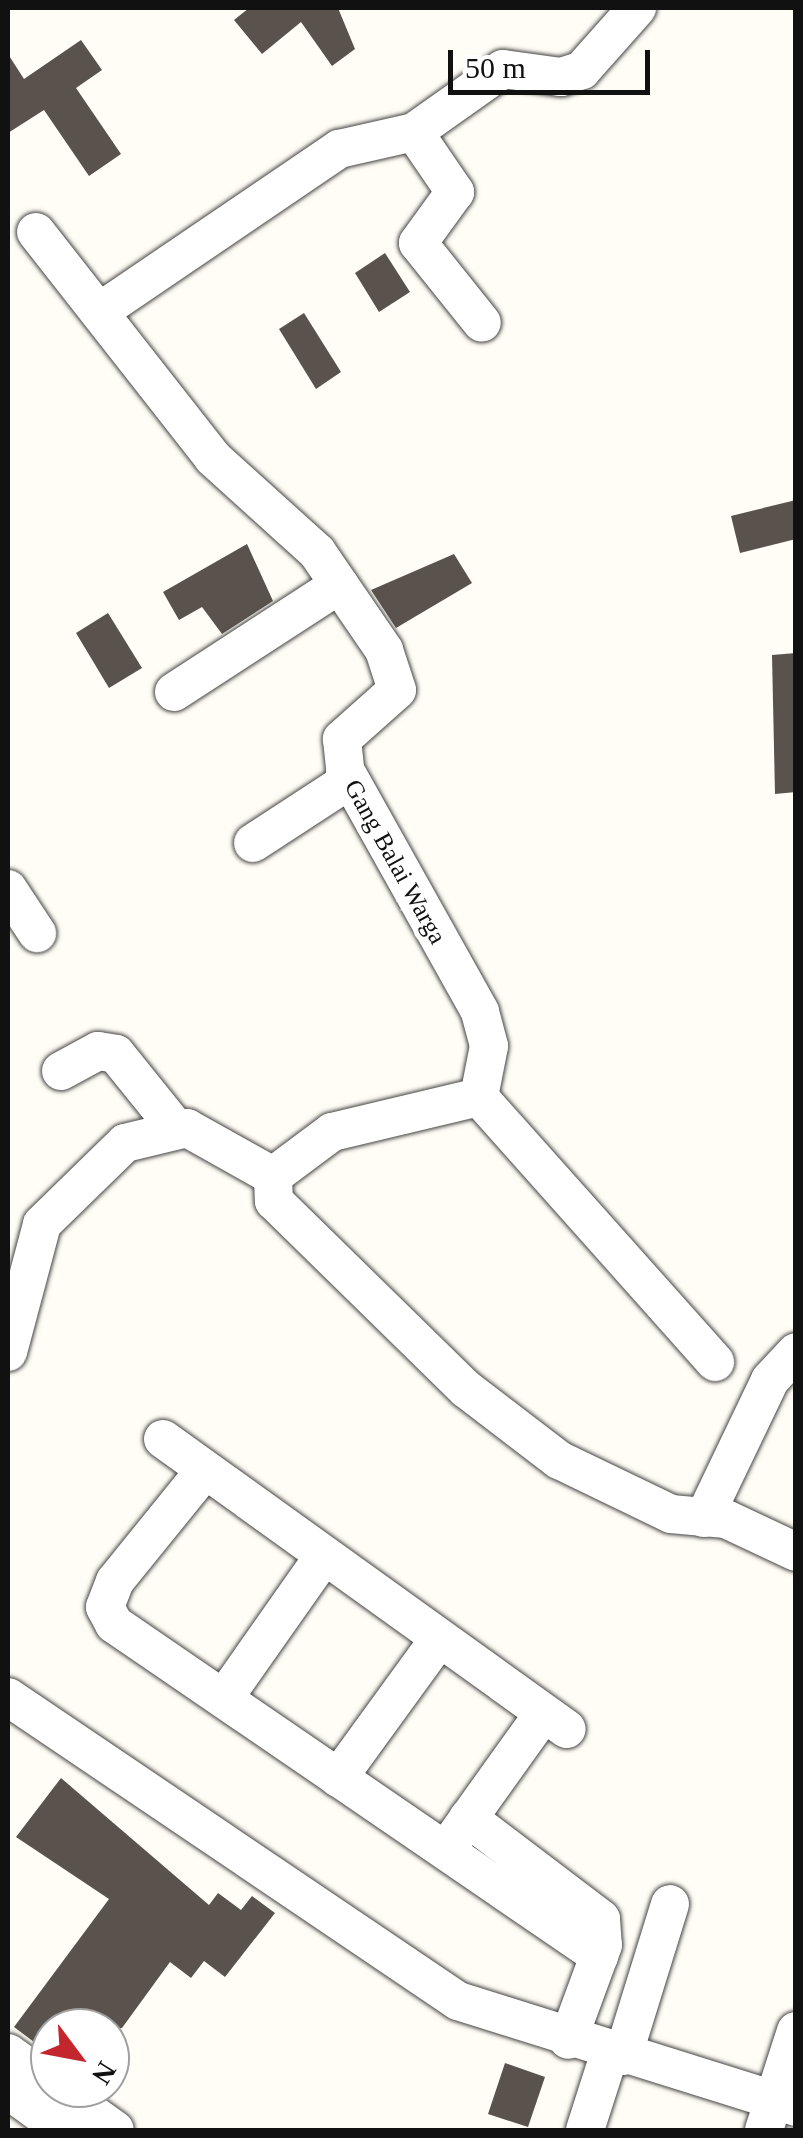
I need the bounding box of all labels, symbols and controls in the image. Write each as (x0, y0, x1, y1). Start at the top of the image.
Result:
scale bar (453, 30, 656, 92)
text: 50 m (465, 51, 526, 84)
street label: Gang Balai Warga (337, 774, 453, 950)
north arrow (30, 2008, 130, 2108)
text: N (86, 2056, 123, 2090)

